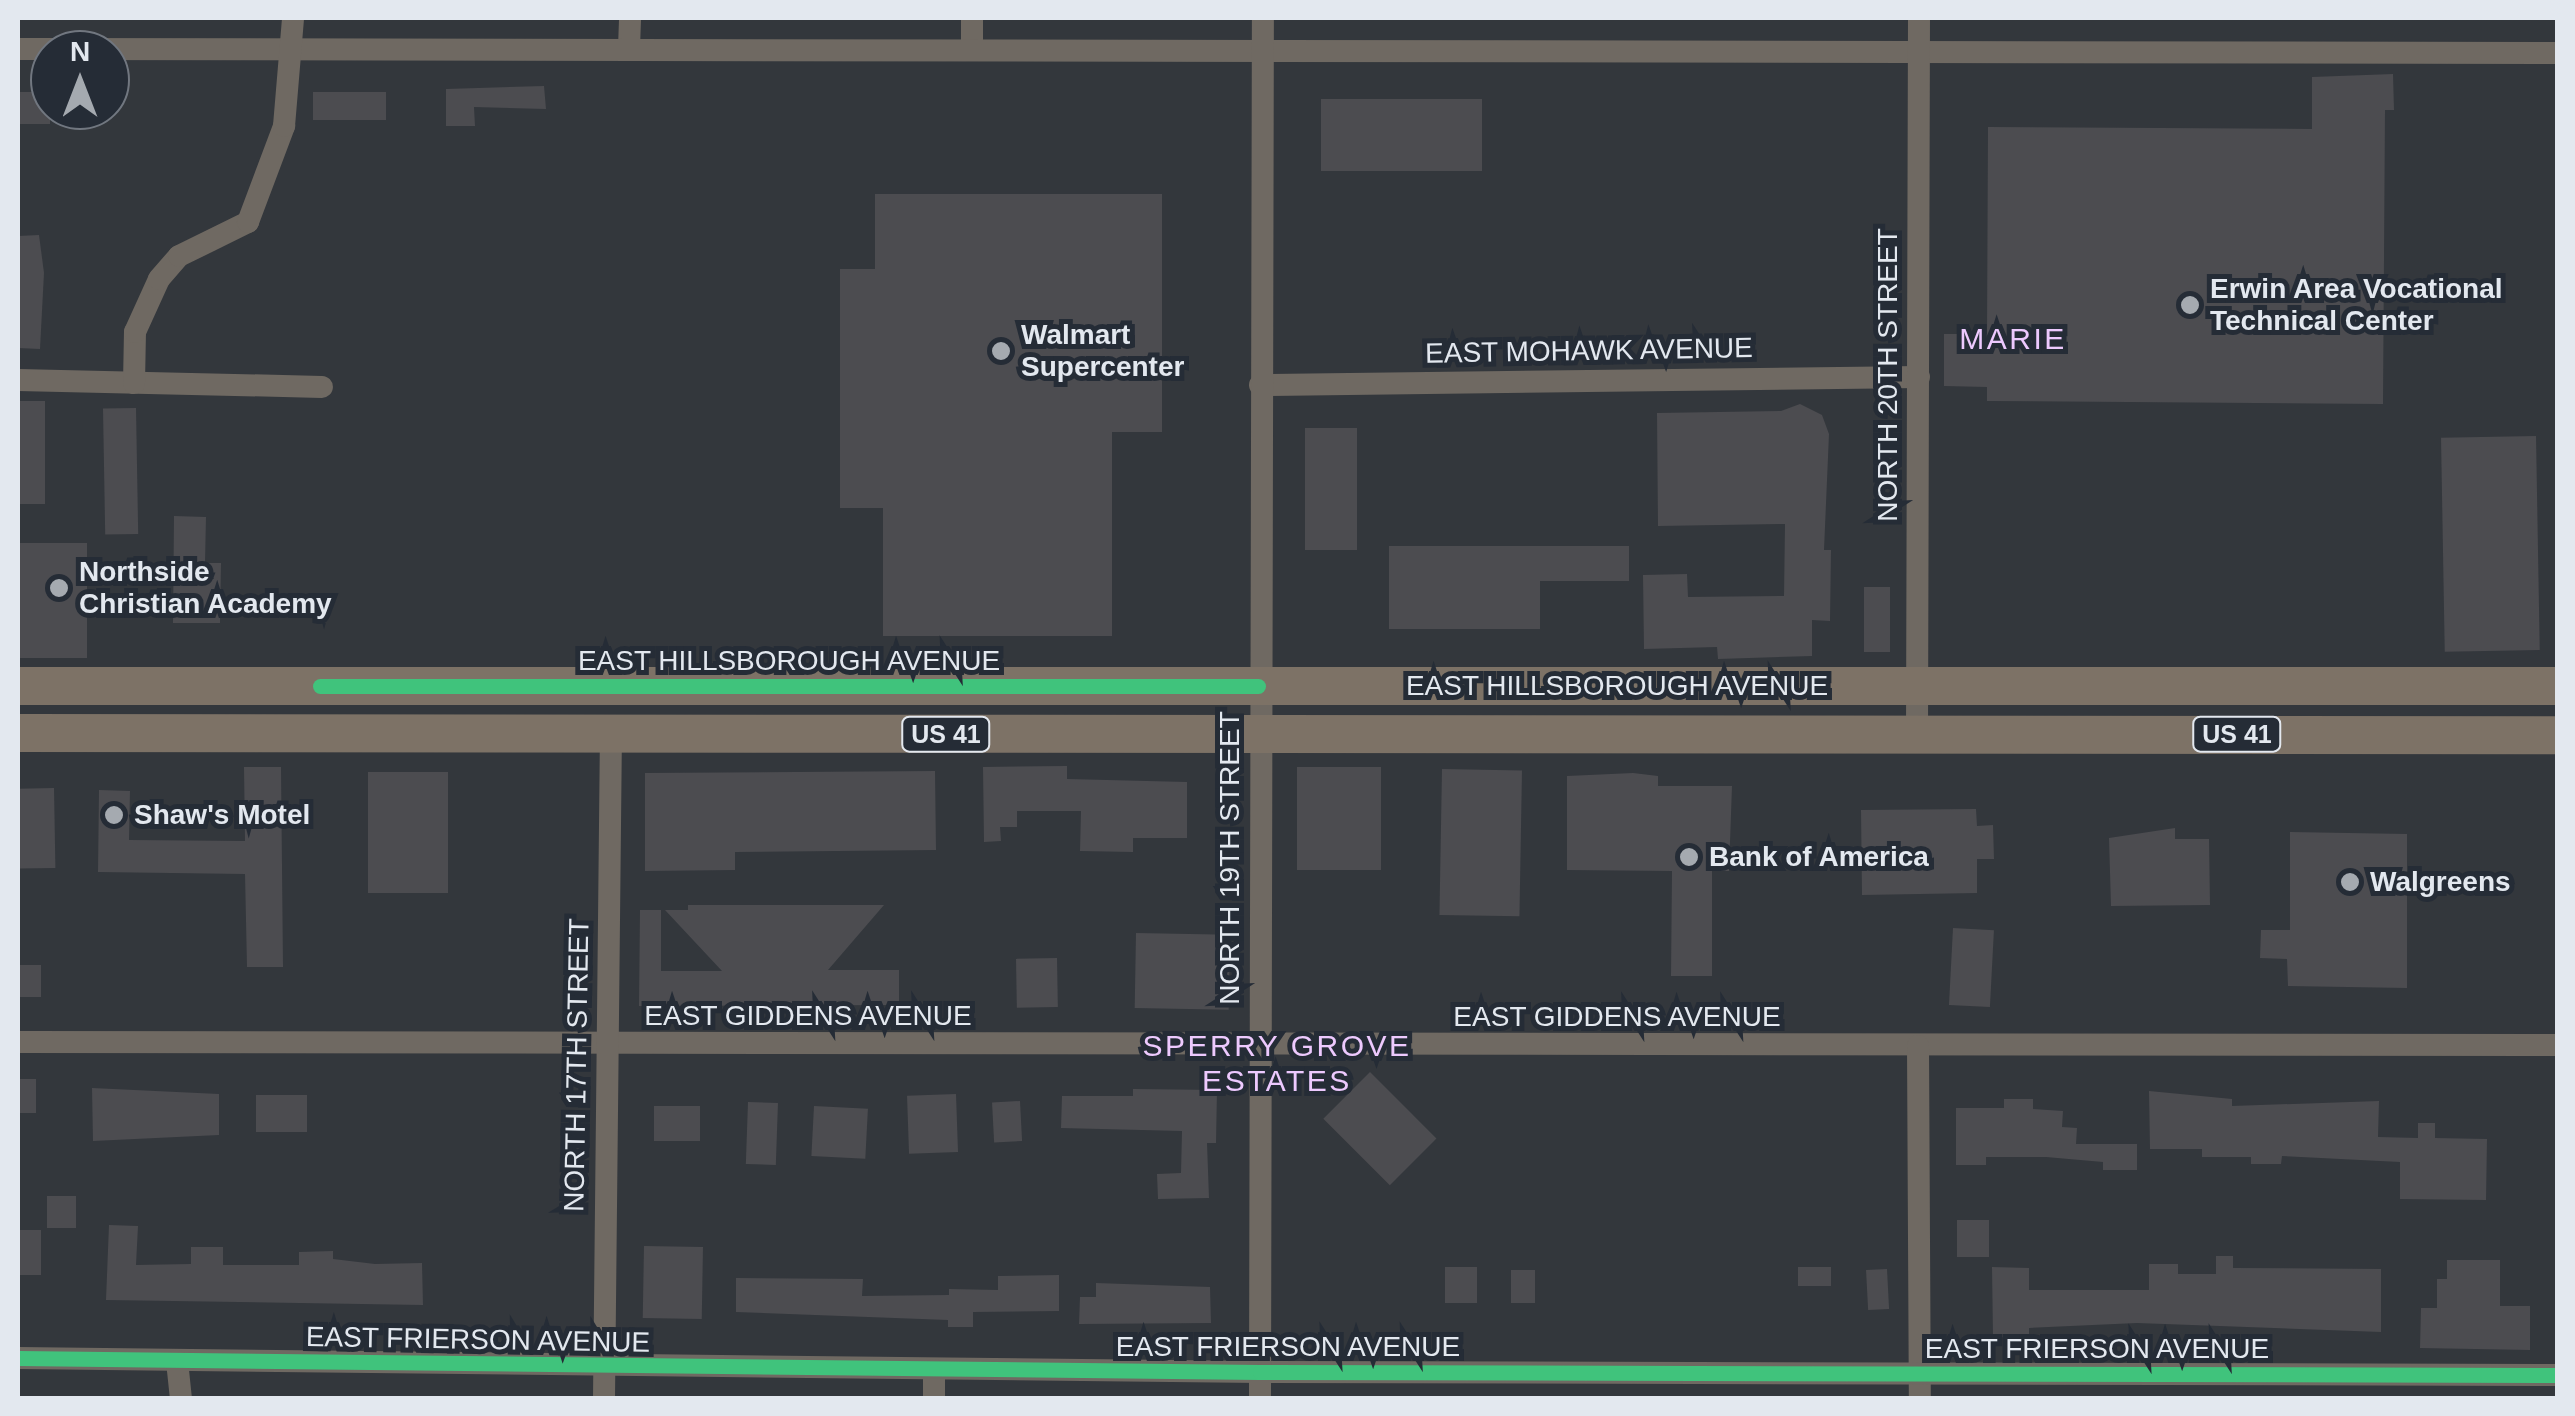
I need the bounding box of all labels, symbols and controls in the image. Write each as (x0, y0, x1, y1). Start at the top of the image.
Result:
north arrow (30, 30, 130, 130)
text: N (70, 36, 90, 67)
street label: NORTH 20TH STREET (1871, 228, 1905, 522)
place label: Erwin Area Vocational Technical Center (2210, 272, 2504, 338)
marker: Erwin Area Vocational Technical Center (2179, 294, 2201, 316)
place label: Walmart Supercenter (1021, 318, 1184, 384)
district label: MARIE (1959, 321, 2067, 357)
street label: EAST MOHAWK AVENUE (1424, 331, 1754, 371)
marker: Walmart Supercenter (990, 340, 1012, 362)
place label: Northside Christian Academy (79, 555, 333, 621)
marker: Northside Christian Academy (48, 577, 70, 599)
street label: EAST HILLSBOROUGH AVENUE (577, 644, 1001, 678)
street label: EAST HILLSBOROUGH AVENUE (1405, 669, 1829, 703)
street label: NORTH 19TH STREET (1213, 711, 1247, 1005)
road number: US 41 (901, 714, 991, 754)
road number: US 41 (2192, 714, 2282, 754)
place label: Shaw's Motel (134, 798, 310, 832)
marker: Shaw's Motel (103, 804, 125, 826)
place label: Bank of America (1709, 840, 1930, 874)
marker: Bank of America (1678, 846, 1700, 868)
place label: Walgreens (2370, 865, 2511, 899)
marker: Walgreens (2339, 871, 2361, 893)
street label: NORTH 17TH STREET (558, 918, 596, 1212)
street label: EAST GIDDENS AVENUE (643, 999, 973, 1033)
street label: EAST GIDDENS AVENUE (1452, 1000, 1782, 1034)
district label: SPERRY GROVE ESTATES (1142, 1028, 1412, 1098)
street label: EAST FRIERSON AVENUE (305, 1320, 651, 1360)
street label: EAST FRIERSON AVENUE (1115, 1330, 1461, 1364)
street label: EAST FRIERSON AVENUE (1924, 1332, 2270, 1366)

